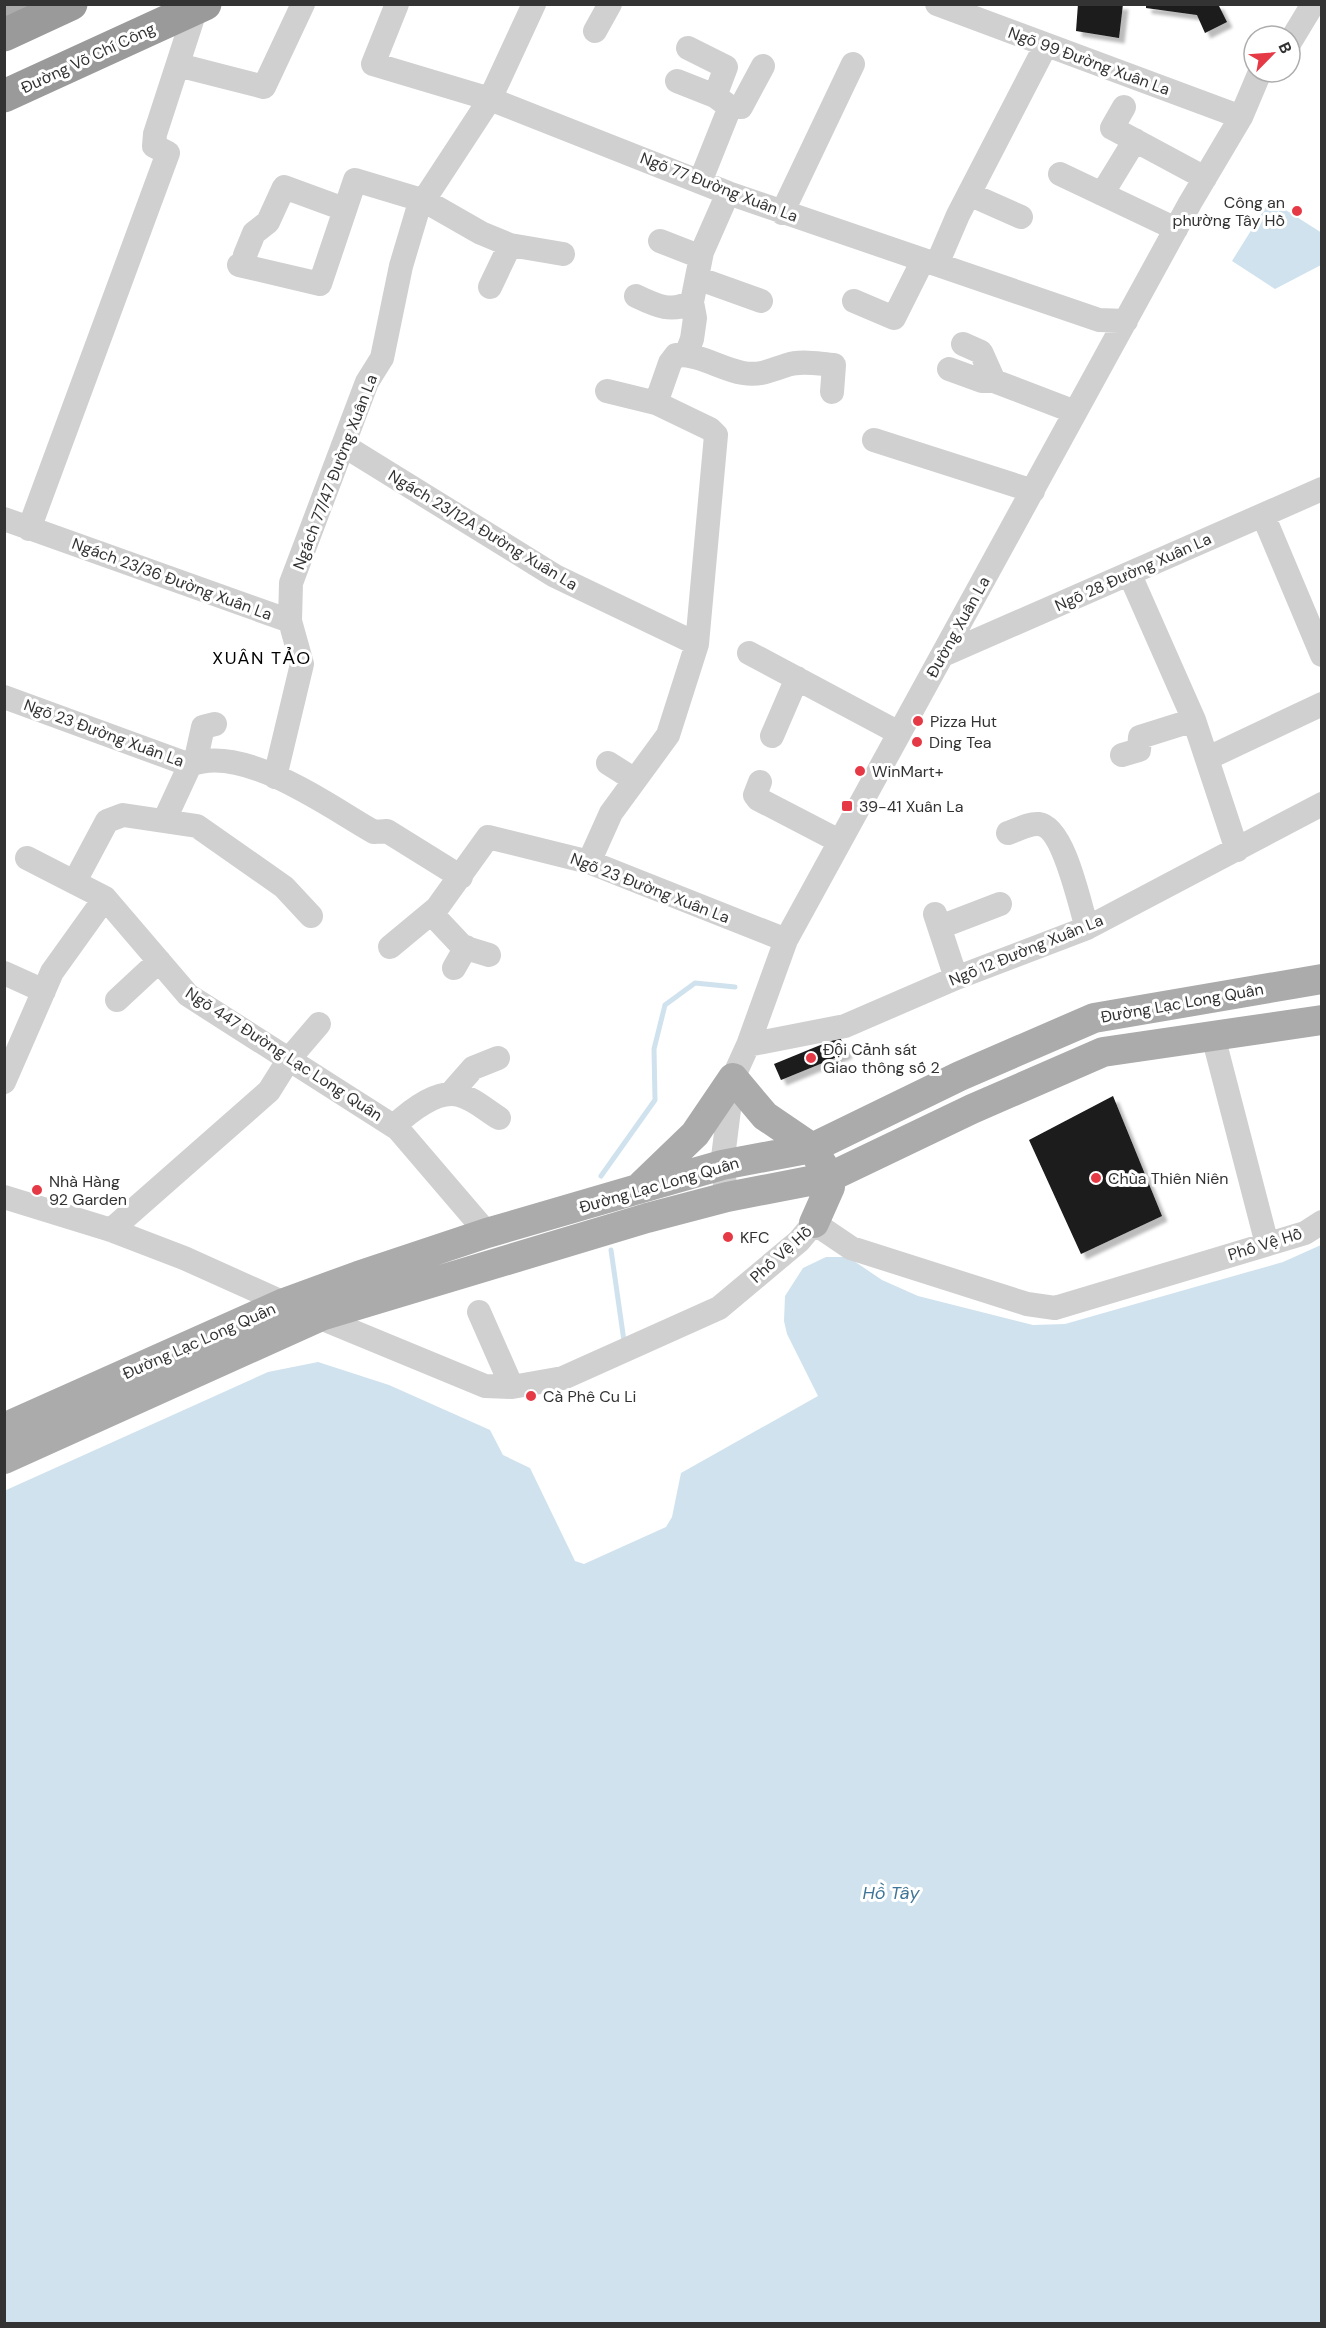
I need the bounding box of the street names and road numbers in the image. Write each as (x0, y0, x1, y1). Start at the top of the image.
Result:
street label: Đường Võ Chí Công (17, 18, 159, 98)
street label: Ngõ 99 Đường Xuân La (1005, 22, 1173, 100)
street label: Ngõ 77 Đường Xuân La (637, 147, 801, 227)
street label: Ngách 77/47 Đường Xuân La (288, 371, 382, 573)
street label: Ngách 23/12A Đường Xuân La (384, 465, 582, 595)
street label: Ngõ 28 Đường Xuân La (1052, 528, 1214, 616)
street label: Ngách 23/36 Đường Xuân La (69, 533, 275, 625)
street label: Đường Xuân La (922, 573, 994, 681)
street label: Ngõ 23 Đường Xuân La (21, 694, 187, 772)
street label: Ngõ 23 Đường Xuân La (567, 848, 733, 928)
street label: Ngõ 12 Đường Xuân La (946, 909, 1106, 991)
street label: Đường Lạc Long Quân (1099, 978, 1265, 1028)
street label: Ngõ 447 Đường Lạc Long Quân (182, 982, 386, 1126)
street label: Đường Lạc Long Quân (577, 1152, 741, 1218)
street label: Phố Vệ Hồ (746, 1221, 816, 1287)
street label: Phố Vệ Hồ (1225, 1223, 1305, 1265)
street label: Đường Lạc Long Quân (119, 1298, 279, 1384)

